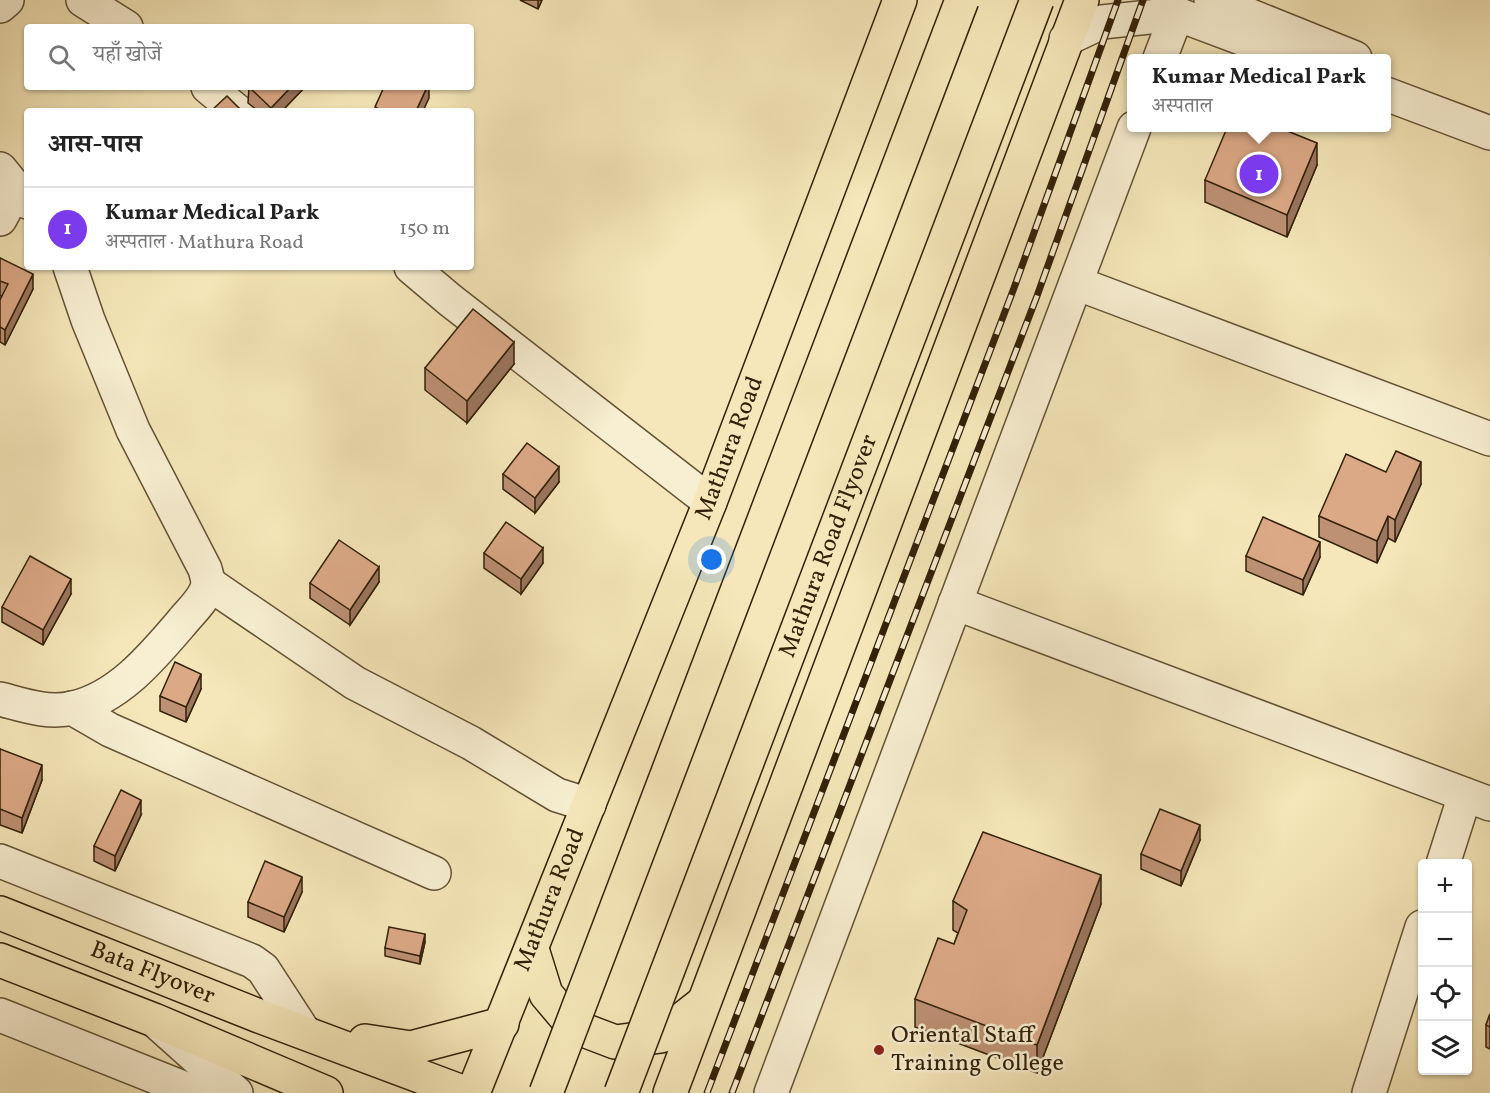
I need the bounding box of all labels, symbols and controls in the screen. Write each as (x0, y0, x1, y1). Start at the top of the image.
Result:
search box (24, 24, 474, 90)
text: यहाँ खोजें (93, 40, 162, 71)
icon: search (45, 41, 78, 74)
popup (1127, 54, 1391, 132)
text: Kumar Medical Park (1152, 62, 1366, 93)
text: अस्पताल (1152, 93, 1213, 121)
text: आस-पास (48, 127, 142, 163)
pin: 1 (1240, 152, 1278, 196)
text: Kumar Medical Park (105, 198, 319, 229)
text: 1 (63, 215, 72, 243)
text: 150 m (399, 215, 450, 243)
text: अस्पताल · Mathura Road (105, 229, 304, 257)
street label: Mathura Road (687, 372, 773, 525)
street label: Mathura Road Flyover (771, 430, 887, 663)
your location (697, 545, 726, 574)
street label: Mathura Road (506, 823, 594, 976)
map controls (1418, 859, 1472, 1075)
button: + (1418, 859, 1472, 913)
button: − (1418, 913, 1472, 967)
street label: Bata Flyover (85, 933, 220, 1014)
button: locate (1418, 967, 1472, 1021)
place label: Oriental Staff Training College (891, 1019, 1064, 1081)
button: layers (1418, 1021, 1472, 1075)
marker: Oriental Staff Training College (872, 1043, 886, 1057)

